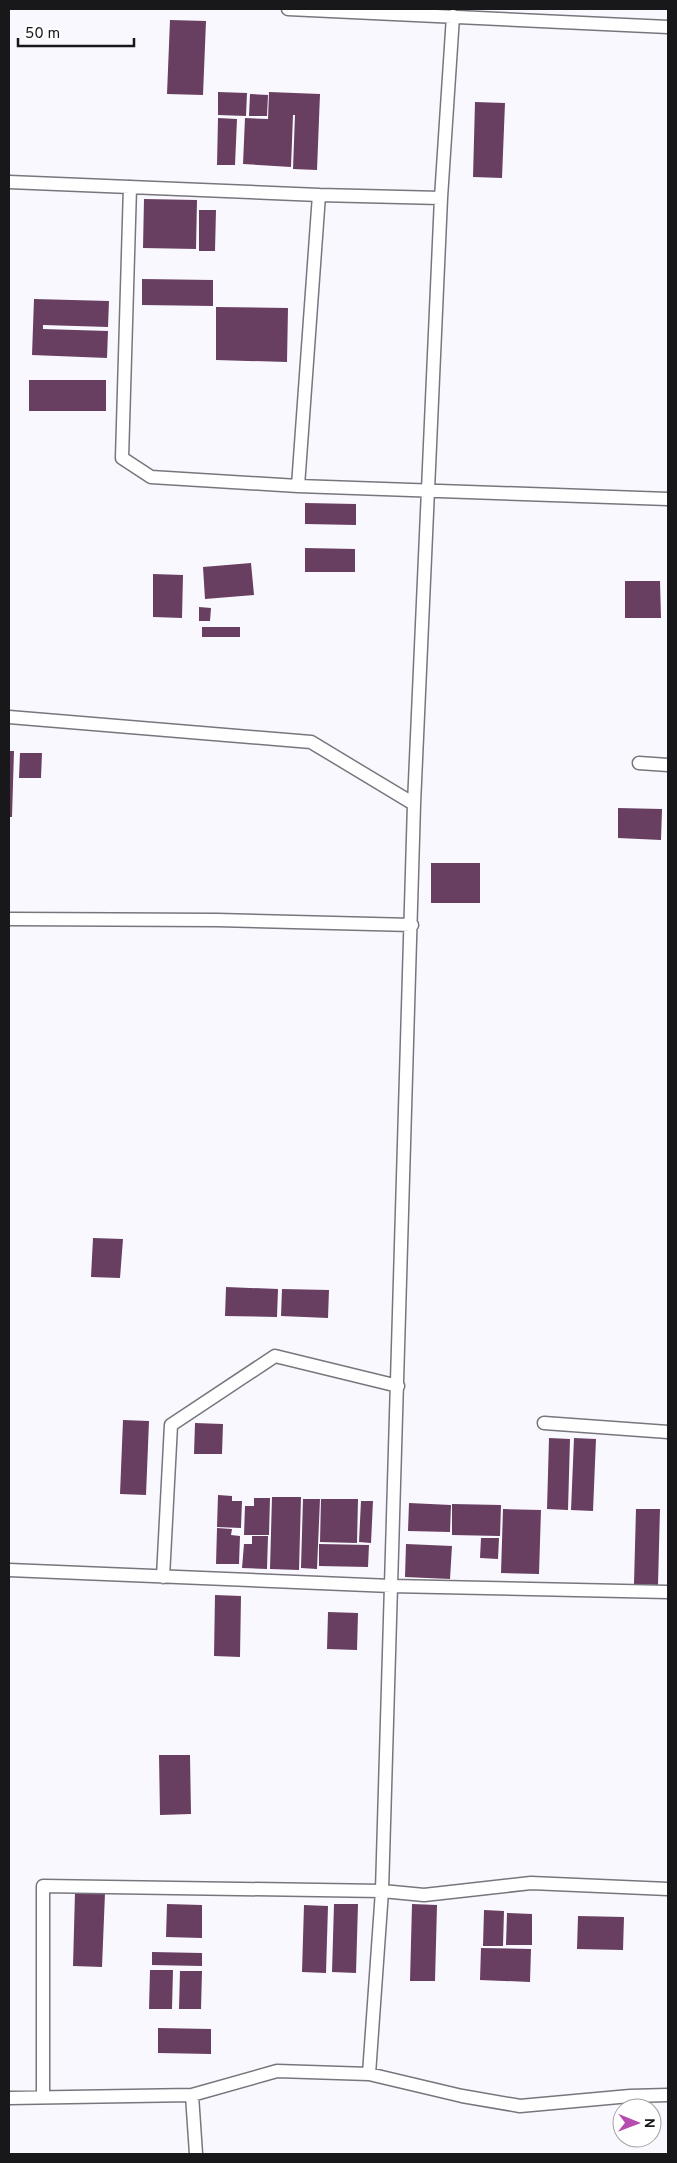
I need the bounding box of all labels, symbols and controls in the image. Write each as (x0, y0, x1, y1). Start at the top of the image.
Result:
scale bar (18, 15, 134, 47)
text: 50 m (25, 25, 60, 44)
north arrow (612, 2098, 662, 2148)
text: N (640, 2118, 657, 2128)

